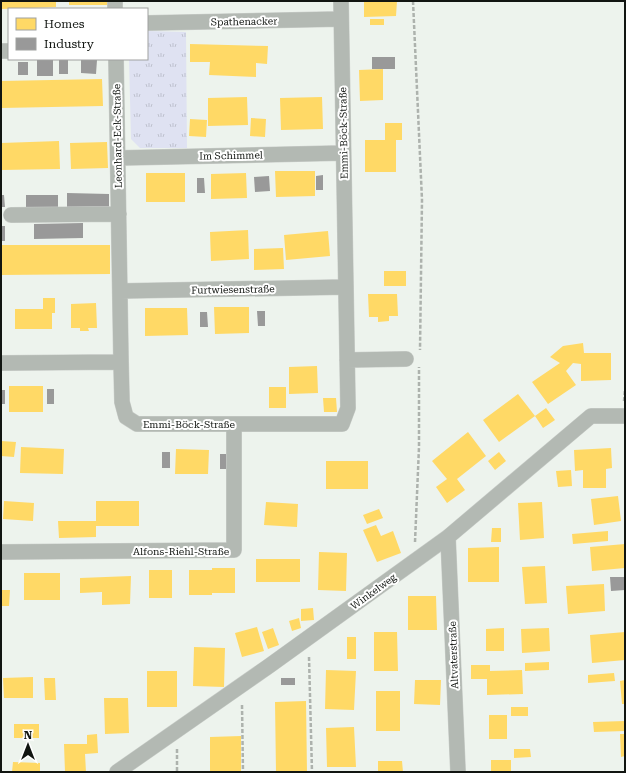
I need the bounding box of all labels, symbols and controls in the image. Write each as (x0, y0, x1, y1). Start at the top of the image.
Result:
legend (8, 8, 148, 60)
street label: Spathenacker (211, 15, 277, 28)
text: Homes (44, 17, 85, 31)
text: Industry (44, 37, 95, 51)
street label: Leonhard-Eck-Straße (111, 83, 124, 188)
street label: Emmi-Böck-Straße (337, 86, 350, 179)
street label: Im Schimmel (199, 149, 263, 162)
street label: Furtwiesenstraße (191, 283, 275, 296)
street label: Emmi-Böck-Straße (143, 419, 236, 430)
street label: Alfons-Riehl-Straße (133, 546, 230, 557)
street label: Winkelweg (348, 571, 398, 612)
street label: Altvaterstraße (447, 620, 460, 689)
north arrow (8, 725, 48, 765)
text: N (24, 729, 33, 742)

